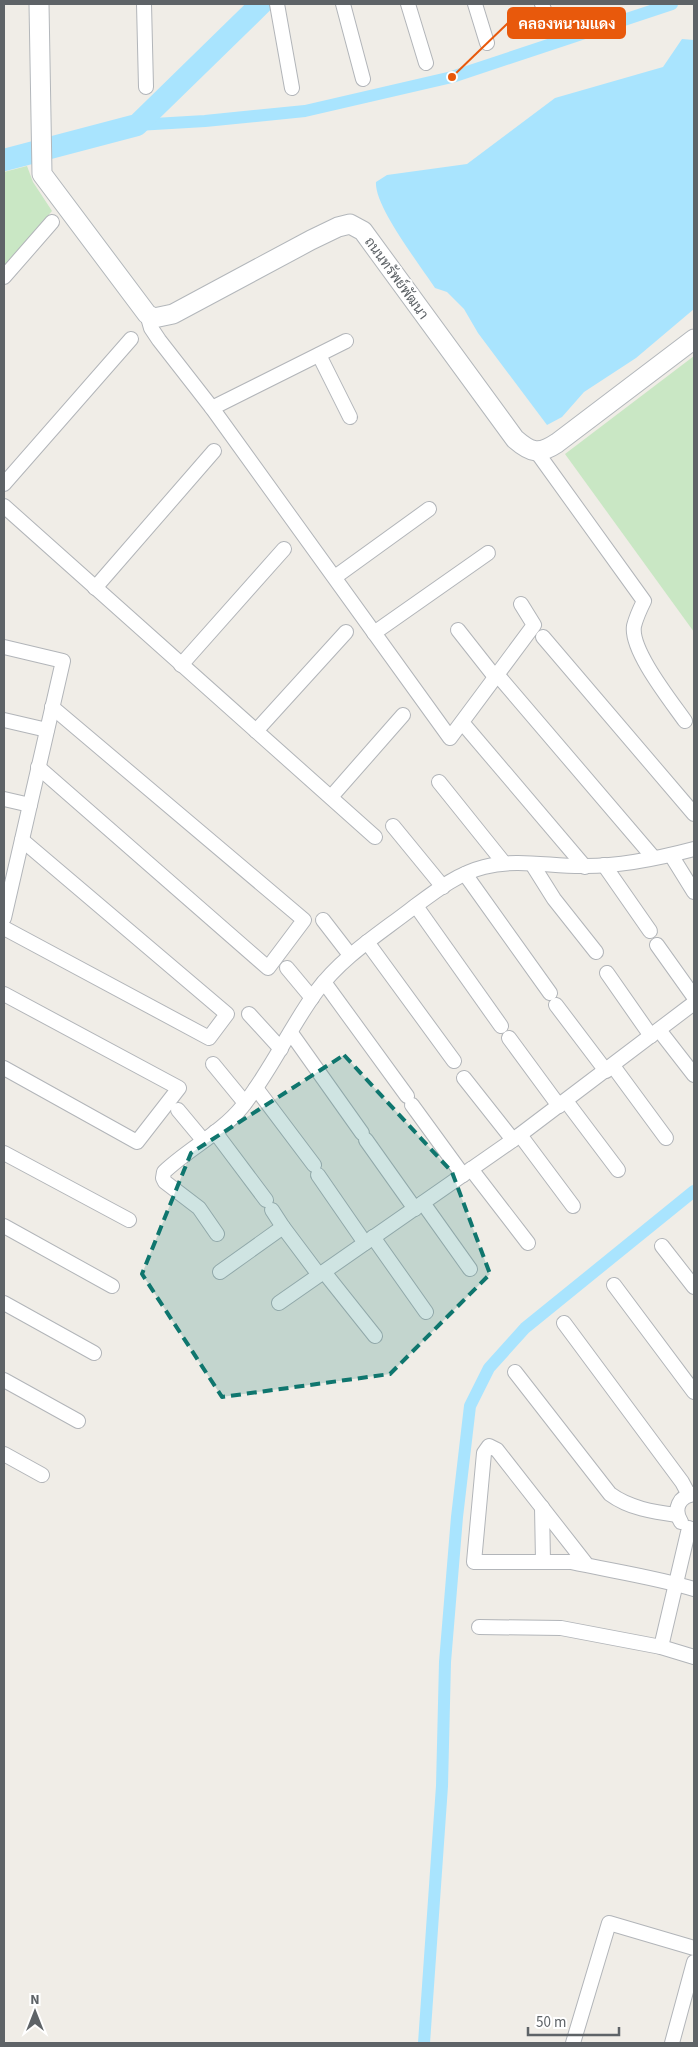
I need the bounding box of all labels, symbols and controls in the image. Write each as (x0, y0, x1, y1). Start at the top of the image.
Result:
callout: คลองหนามแดง (508, 8, 625, 38)
text: คลองหนามแดง (519, 14, 615, 35)
street label: ถนนทรัพย์พัฒนา (359, 233, 433, 324)
north arrow (10, 1987, 60, 2037)
text: N (30, 1990, 40, 2010)
scale bar (528, 2004, 619, 2036)
text: 50 m (536, 2012, 566, 2033)

